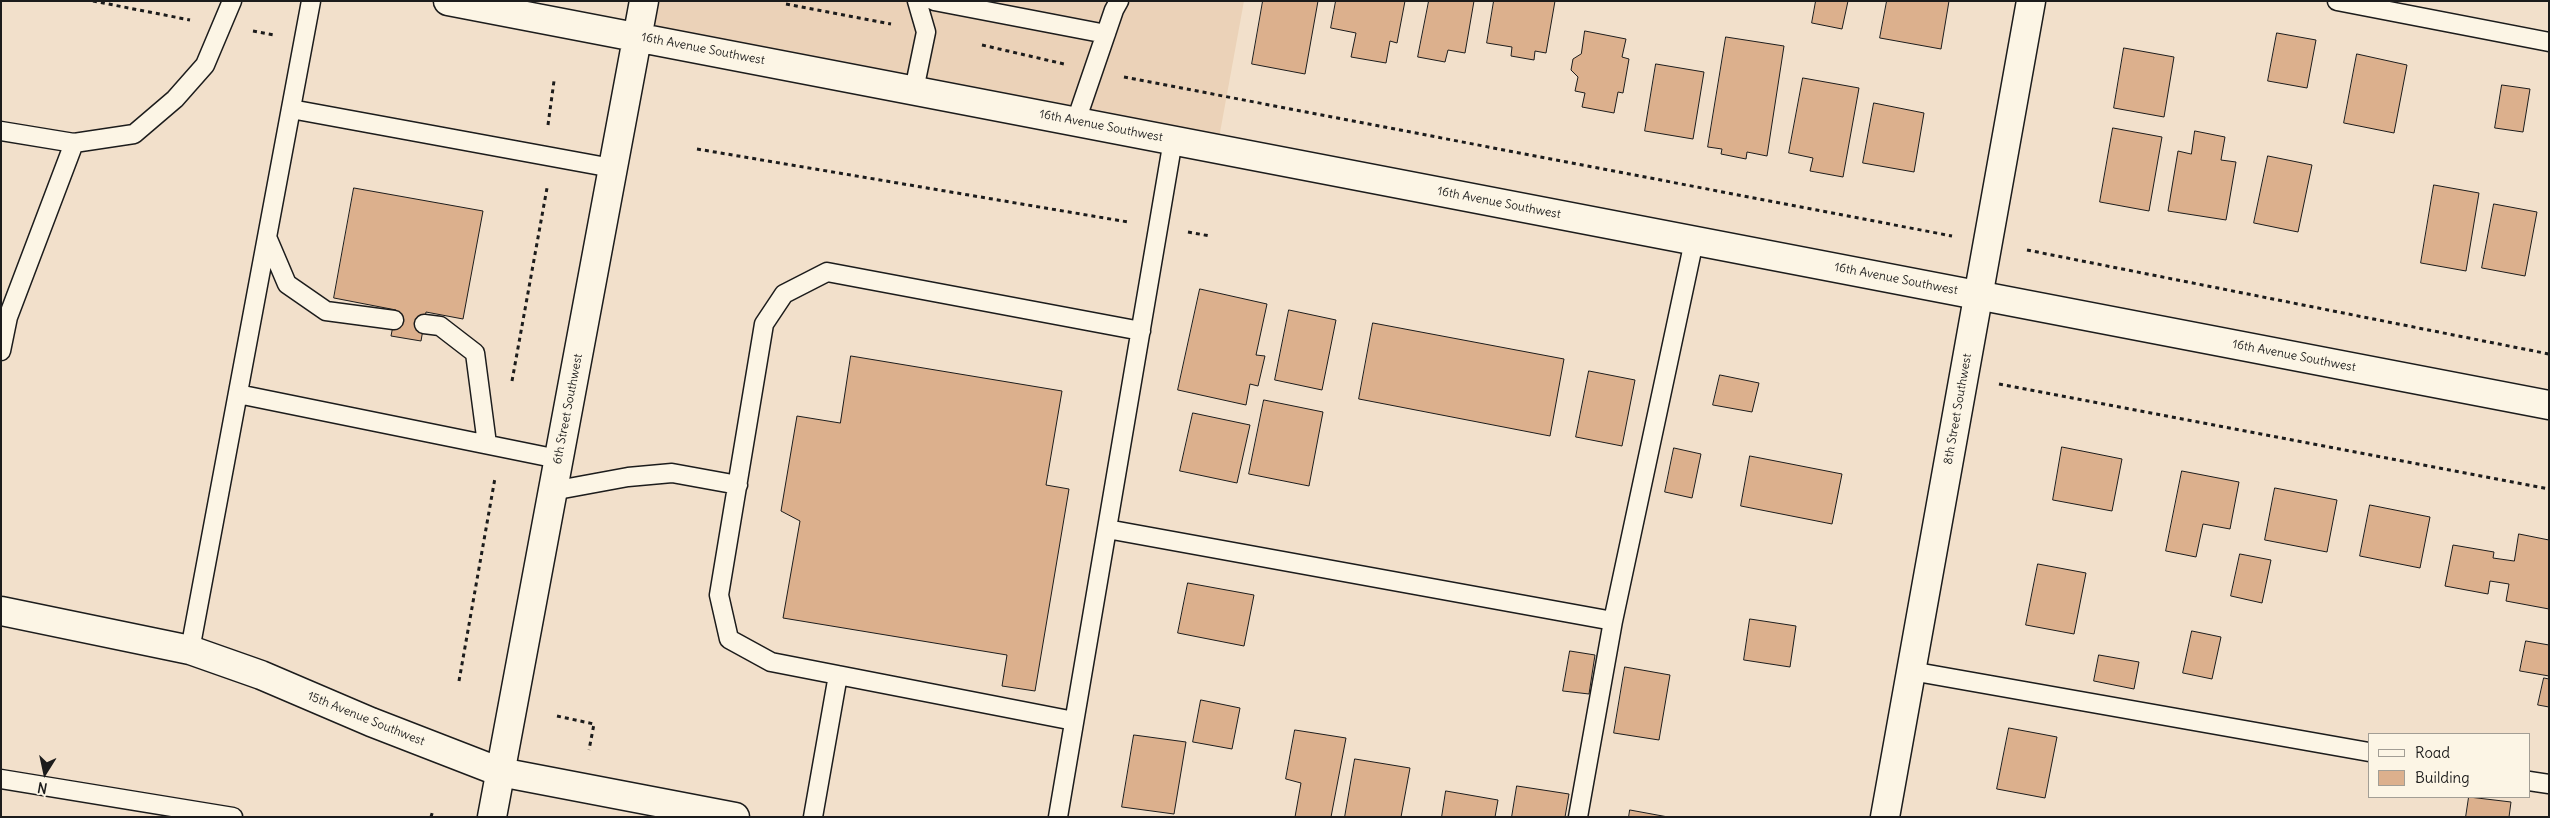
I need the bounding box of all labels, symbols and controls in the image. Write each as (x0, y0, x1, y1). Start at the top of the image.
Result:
street label: 16th Avenue Southwest (640, 30, 766, 68)
street label: 16th Avenue Southwest (1038, 107, 1164, 145)
street label: 16th Avenue Southwest (1436, 184, 1562, 222)
street label: 16th Avenue Southwest (1833, 260, 1959, 298)
street label: 16th Avenue Southwest (2231, 337, 2357, 375)
street label: 6th Street Southwest (550, 352, 586, 466)
street label: 8th Street Southwest (1941, 352, 1975, 466)
street label: 15th Avenue Southwest (305, 689, 427, 749)
legend (2368, 733, 2530, 798)
text: Road (2415, 743, 2450, 762)
north arrow (20, 748, 70, 798)
text: Building (2415, 768, 2470, 787)
text: N (36, 778, 49, 797)

